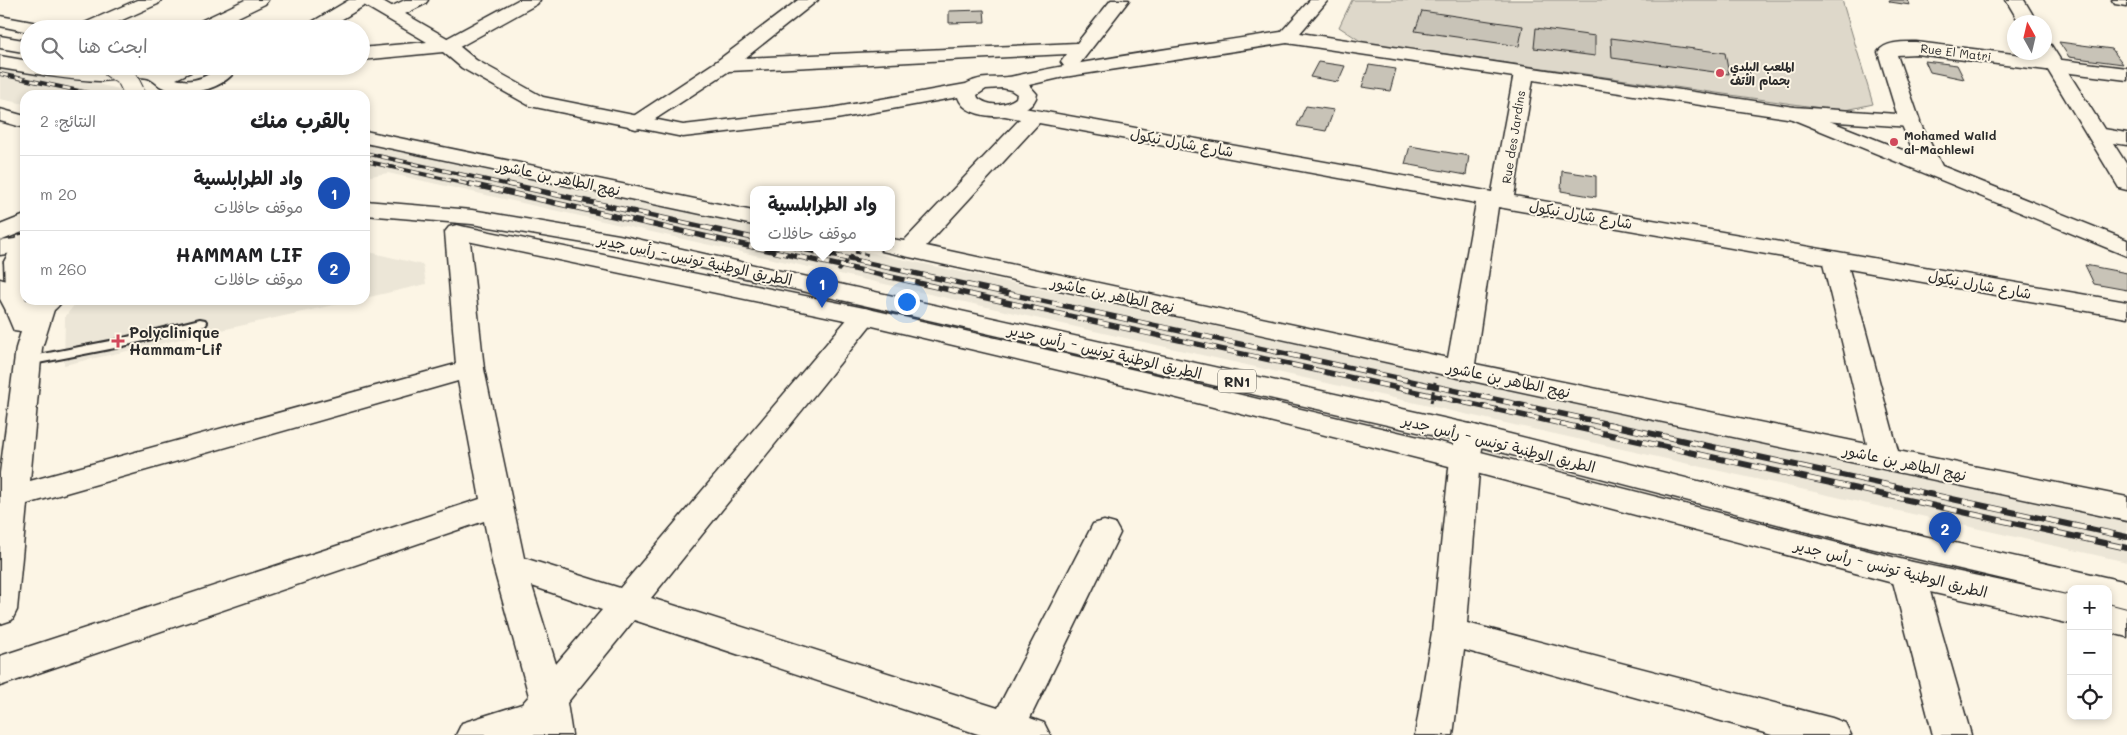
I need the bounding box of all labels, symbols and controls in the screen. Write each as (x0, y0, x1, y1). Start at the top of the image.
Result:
north arrow (2007, 15, 2052, 60)
search box (20, 20, 370, 75)
text: ابحث هنا (78, 33, 148, 58)
icon: search (38, 34, 66, 62)
street label: Rue El Matri (1920, 40, 1992, 64)
place label: الملعب البلدي بحمام الأتف (1730, 58, 1794, 90)
marker: الملعب البلدي بحمام الأتف (1714, 67, 1726, 79)
street label: Rue des Jardins (1498, 89, 1528, 185)
text: بالقرب منك (250, 106, 350, 133)
text: النتائج: 2 (40, 110, 96, 131)
street label: شارع شارل نيكول (1129, 123, 1235, 162)
place label: Mohamed Walid al-Machlewi (1904, 127, 1997, 157)
marker: Mohamed Walid al-Machlewi (1888, 136, 1900, 148)
street label: نهج الطاهر بن عاشور (494, 154, 622, 201)
text: واد الطرابلسية (194, 165, 303, 190)
text: 20 m (40, 183, 77, 204)
text: 1 (330, 183, 338, 204)
popup (750, 186, 895, 251)
text: واد الطرابلسية (768, 191, 877, 216)
street label: شارع شارل نيكول (1528, 195, 1634, 234)
text: موقف حافلات (214, 196, 303, 217)
text: موقف حافلات (768, 222, 857, 243)
street label: الطريق الوطنية تونس - رأس جدير (594, 228, 794, 289)
text: HAMMAM LIF (175, 242, 303, 267)
text: 260 m (40, 258, 86, 279)
text: 2 (330, 258, 338, 279)
street label: شارع شارل نيكول (1927, 265, 2033, 304)
pin: 1 (806, 267, 838, 308)
text: موقف حافلات (214, 268, 303, 289)
street label: نهج الطاهر بن عاشور (1048, 271, 1176, 318)
your location (894, 289, 920, 315)
street label: الطريق الوطنية تونس - رأس جدير (1004, 318, 1204, 383)
place label: Polyclinique Hammam-Lif (129, 322, 222, 359)
marker: Polyclinique Hammam-Lif (111, 334, 125, 348)
street label: نهج الطاهر بن عاشور (1444, 356, 1572, 403)
road number: RN1 (1218, 370, 1256, 392)
street label: الطريق الوطنية تونس - رأس جدير (1398, 409, 1598, 477)
street label: نهج الطاهر بن عاشور (1840, 439, 1968, 486)
pin: 2 (1929, 512, 1961, 553)
street label: الطريق الوطنية تونس - رأس جدير (1790, 534, 1990, 602)
map controls (2067, 585, 2112, 720)
button: + (2067, 585, 2112, 630)
button: − (2067, 630, 2112, 675)
button: locate (2067, 675, 2112, 720)

